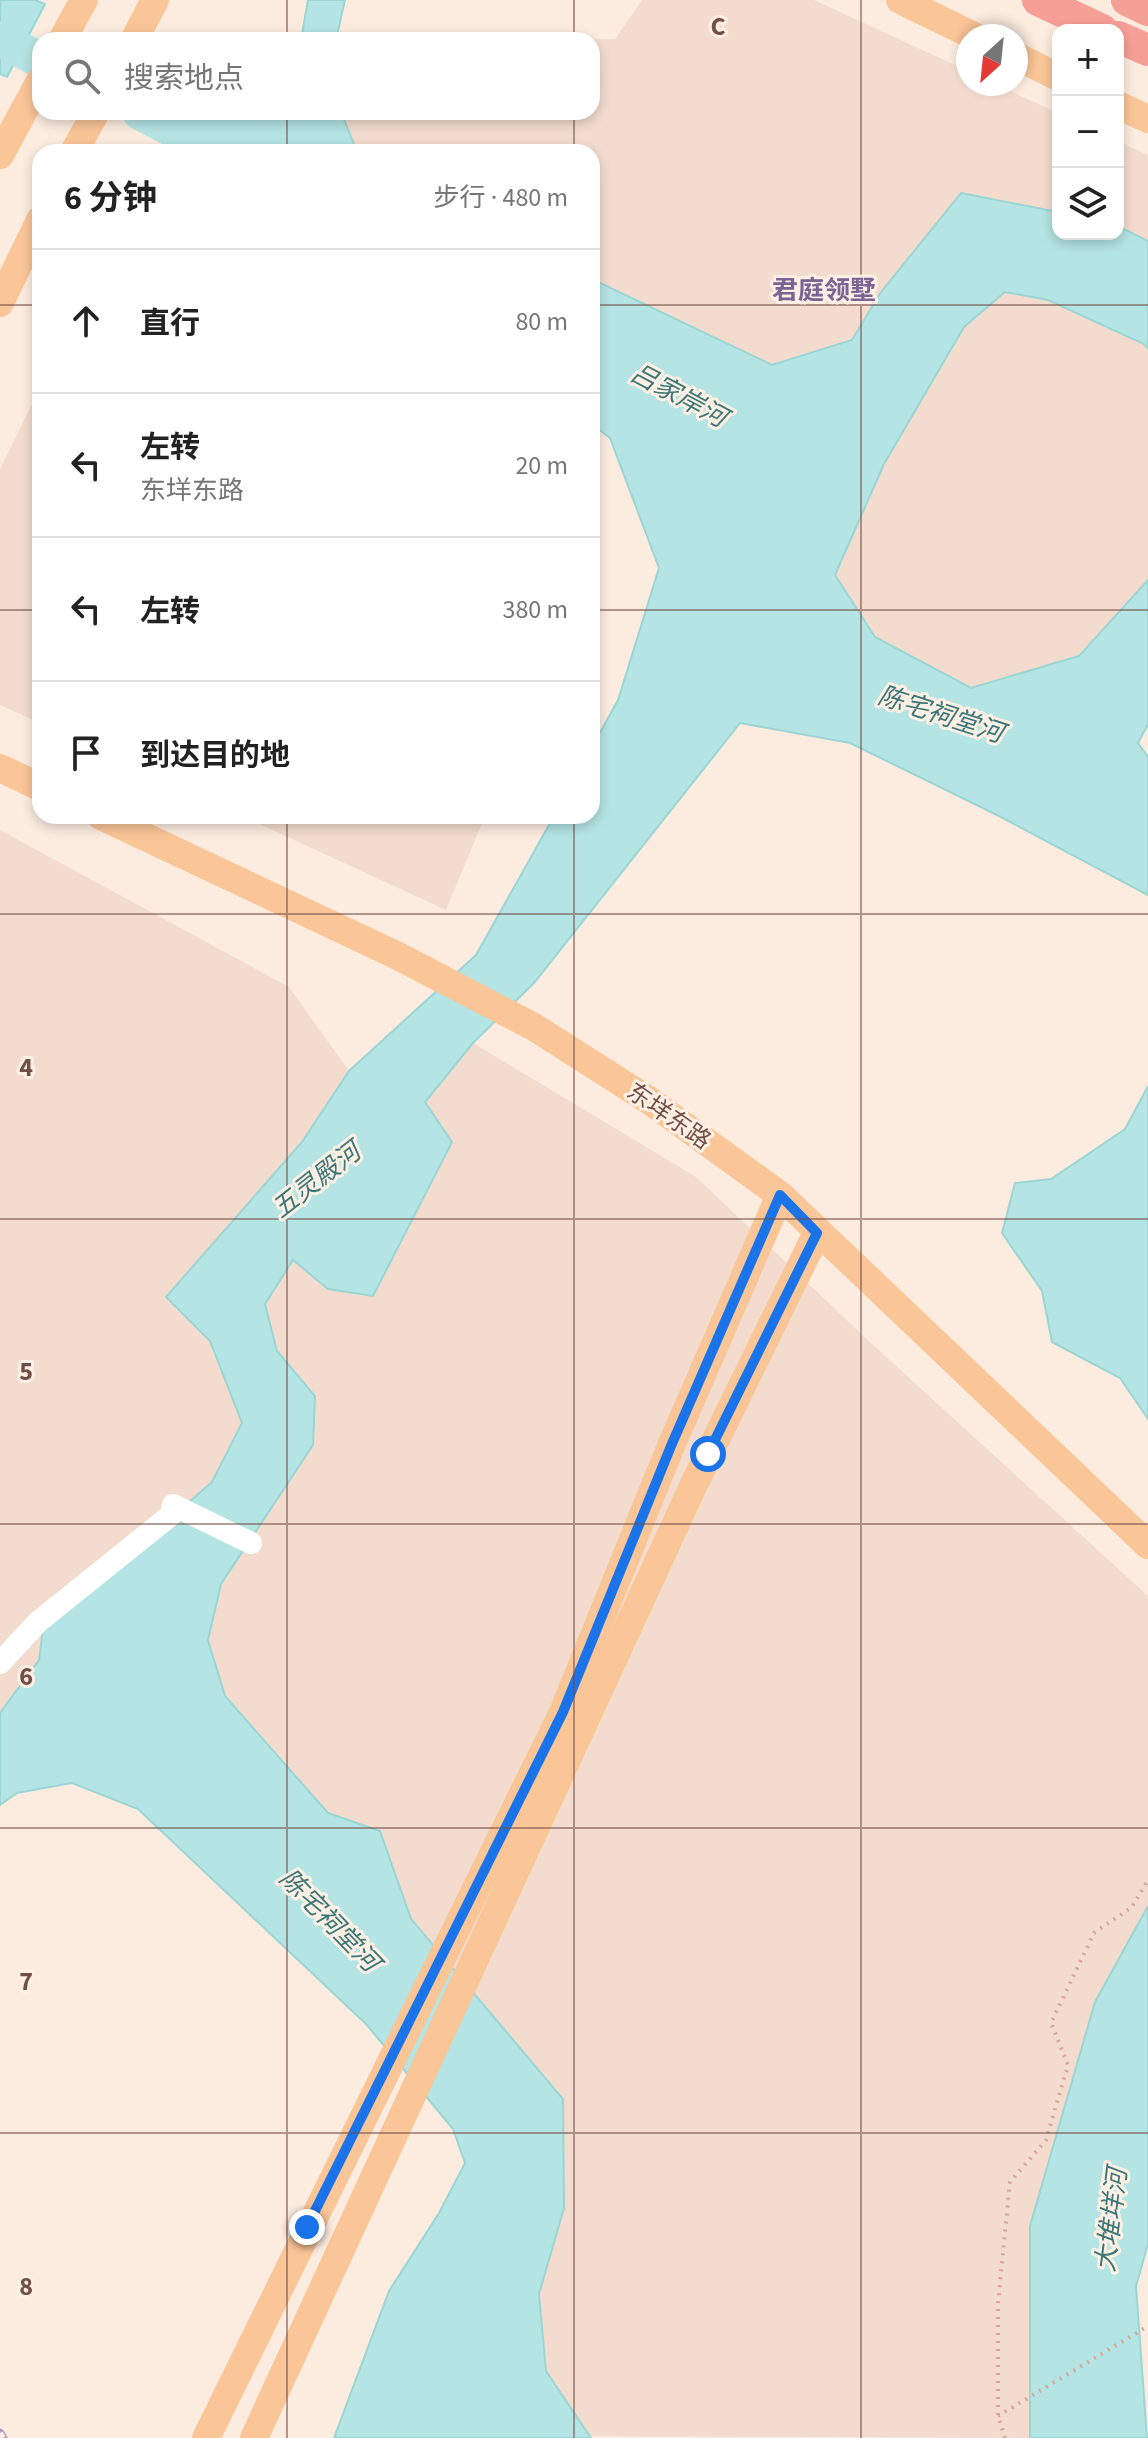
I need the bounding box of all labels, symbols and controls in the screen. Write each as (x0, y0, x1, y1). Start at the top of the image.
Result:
text: C (710, 8, 726, 45)
north arrow (956, 24, 1028, 96)
map controls (1052, 24, 1124, 240)
button: + (1052, 24, 1124, 96)
search box (32, 32, 600, 120)
icon: search (60, 54, 104, 98)
text: 搜索地点 (124, 57, 244, 100)
button: − (1052, 96, 1124, 168)
button: layers (1052, 168, 1124, 240)
text: 6 分钟 (64, 174, 157, 223)
text: 步行 · 480 m (434, 179, 568, 216)
district label: 君庭领墅 (772, 272, 876, 309)
icon: ahead (64, 299, 108, 343)
text: 直行 (140, 302, 200, 345)
text: 80 m (515, 303, 568, 340)
water label: 吕家岸河 (624, 355, 738, 439)
text: 左转 (140, 426, 200, 469)
icon: left (64, 443, 108, 487)
text: 20 m (515, 447, 568, 484)
text: 东垟东路 (140, 472, 244, 509)
icon: left (64, 587, 108, 631)
text: 左转 (140, 590, 200, 633)
text: 380 m (502, 591, 568, 628)
water label: 陈宅祠堂河 (873, 677, 1013, 754)
icon: arrive (64, 731, 108, 775)
text: 到达目的地 (140, 734, 290, 777)
text: 4 (19, 1049, 33, 1086)
street label: 东垟东路 (619, 1075, 718, 1158)
water label: 五灵殿河 (264, 1131, 373, 1227)
text: 5 (19, 1353, 33, 1390)
route start (690, 1436, 726, 1472)
text: 6 (19, 1658, 33, 1695)
water label: 陈宅祠堂河 (271, 1861, 392, 1984)
text: 7 (19, 1963, 33, 2000)
water label: 大堆垟河 (1087, 2161, 1137, 2274)
route end (289, 2209, 325, 2245)
text: 8 (19, 2268, 33, 2305)

